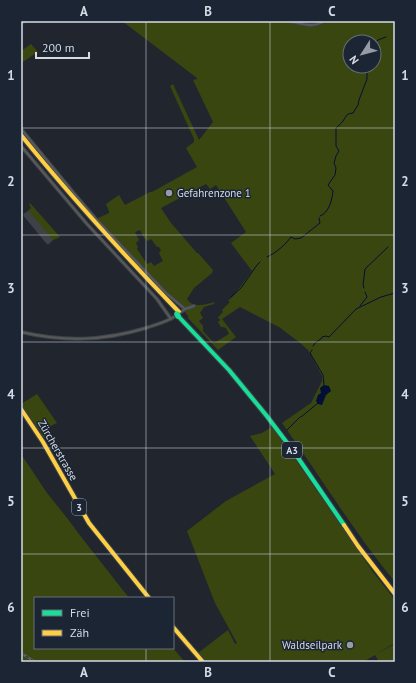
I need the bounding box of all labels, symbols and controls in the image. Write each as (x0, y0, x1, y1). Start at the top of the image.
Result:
text: A (80, 3, 88, 20)
text: B (204, 3, 212, 20)
text: C (328, 3, 336, 20)
scale bar (36, 34, 89, 60)
north arrow (342, 34, 382, 74)
text: 200 m (42, 40, 75, 55)
text: N (346, 53, 362, 67)
text: 1 (7, 67, 15, 84)
text: 1 (401, 67, 409, 84)
text: 2 (7, 173, 15, 190)
text: 2 (401, 173, 409, 190)
place label: Gefahrenzone 1 (177, 186, 251, 200)
marker: Gefahrenzone 1 (164, 188, 174, 198)
text: 3 (7, 280, 15, 297)
text: 3 (401, 280, 409, 297)
text: 4 (7, 386, 15, 403)
text: 4 (401, 386, 409, 403)
street label: Zürcherstrasse (35, 417, 81, 483)
road number: A3 (282, 442, 302, 458)
text: 5 (7, 493, 15, 510)
text: 5 (401, 493, 409, 510)
road number: 3 (72, 499, 86, 515)
legend (34, 597, 174, 649)
text: 6 (7, 599, 15, 616)
text: 6 (401, 599, 409, 616)
text: Frei (70, 605, 90, 620)
text: Zäh (70, 625, 89, 640)
place label: Waldseilpark (282, 638, 343, 652)
marker: Waldseilpark (345, 640, 355, 650)
text: A (80, 664, 88, 681)
text: B (204, 664, 212, 681)
text: C (328, 664, 336, 681)

